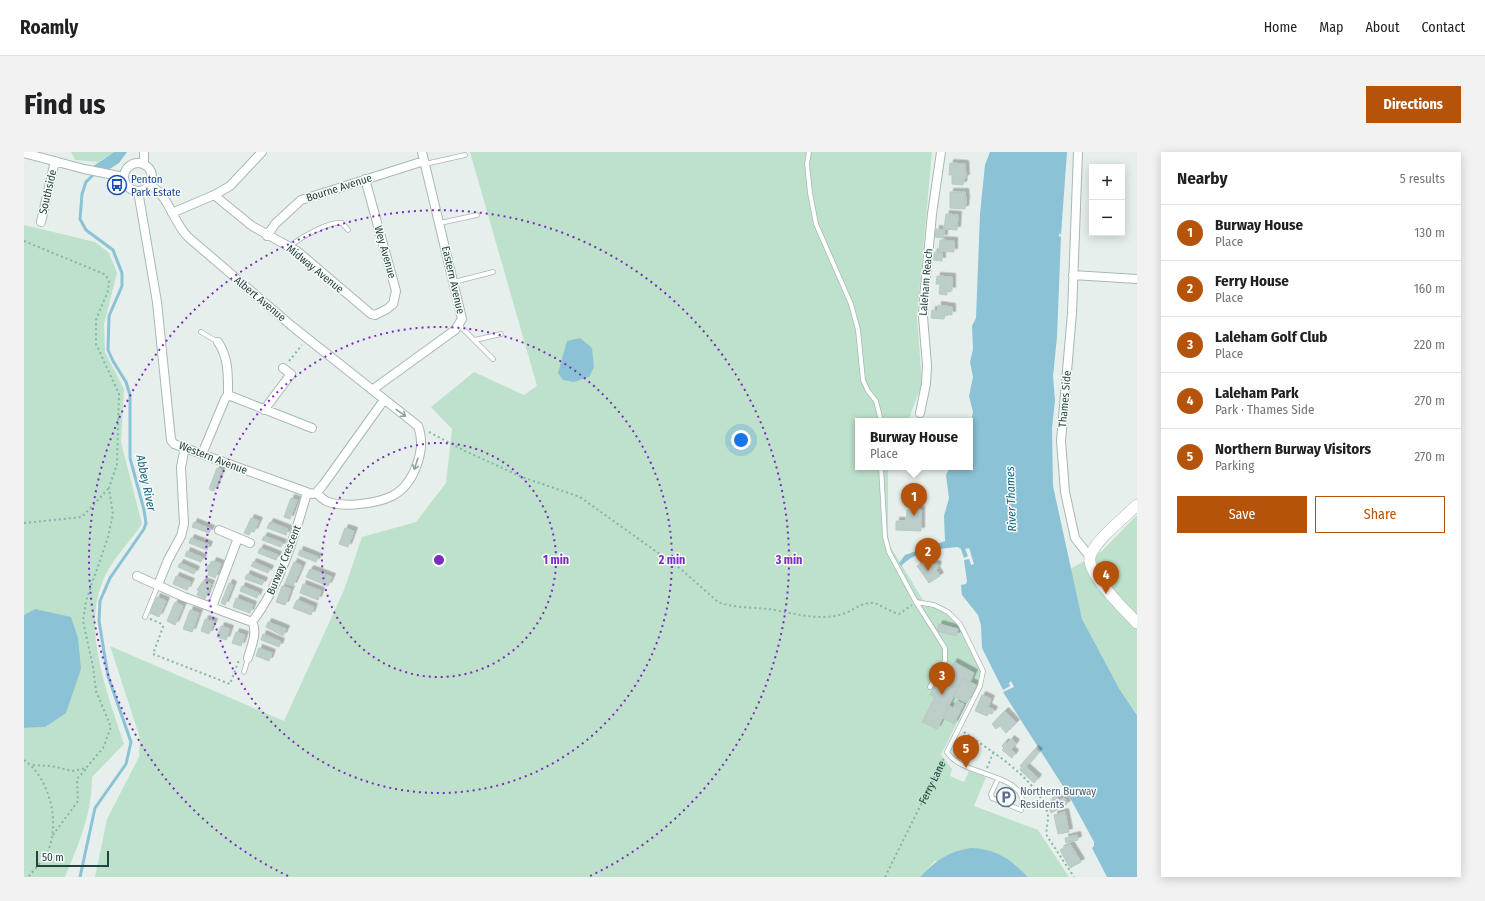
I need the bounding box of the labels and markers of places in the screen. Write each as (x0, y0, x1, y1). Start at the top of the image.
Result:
place label: Penton Park Estate (131, 173, 181, 199)
bus stop icon: Penton Park Estate (106, 174, 128, 196)
pin: 1 (901, 483, 927, 516)
pin: 2 (915, 538, 941, 571)
centre of rings (432, 553, 446, 567)
pin: 4 (1093, 561, 1119, 594)
pin: 3 (929, 662, 955, 695)
pin: 5 (953, 735, 979, 768)
place label: Northern Burway Residents (1020, 785, 1096, 811)
parking icon: Northern Burway Residents (995, 786, 1017, 808)

